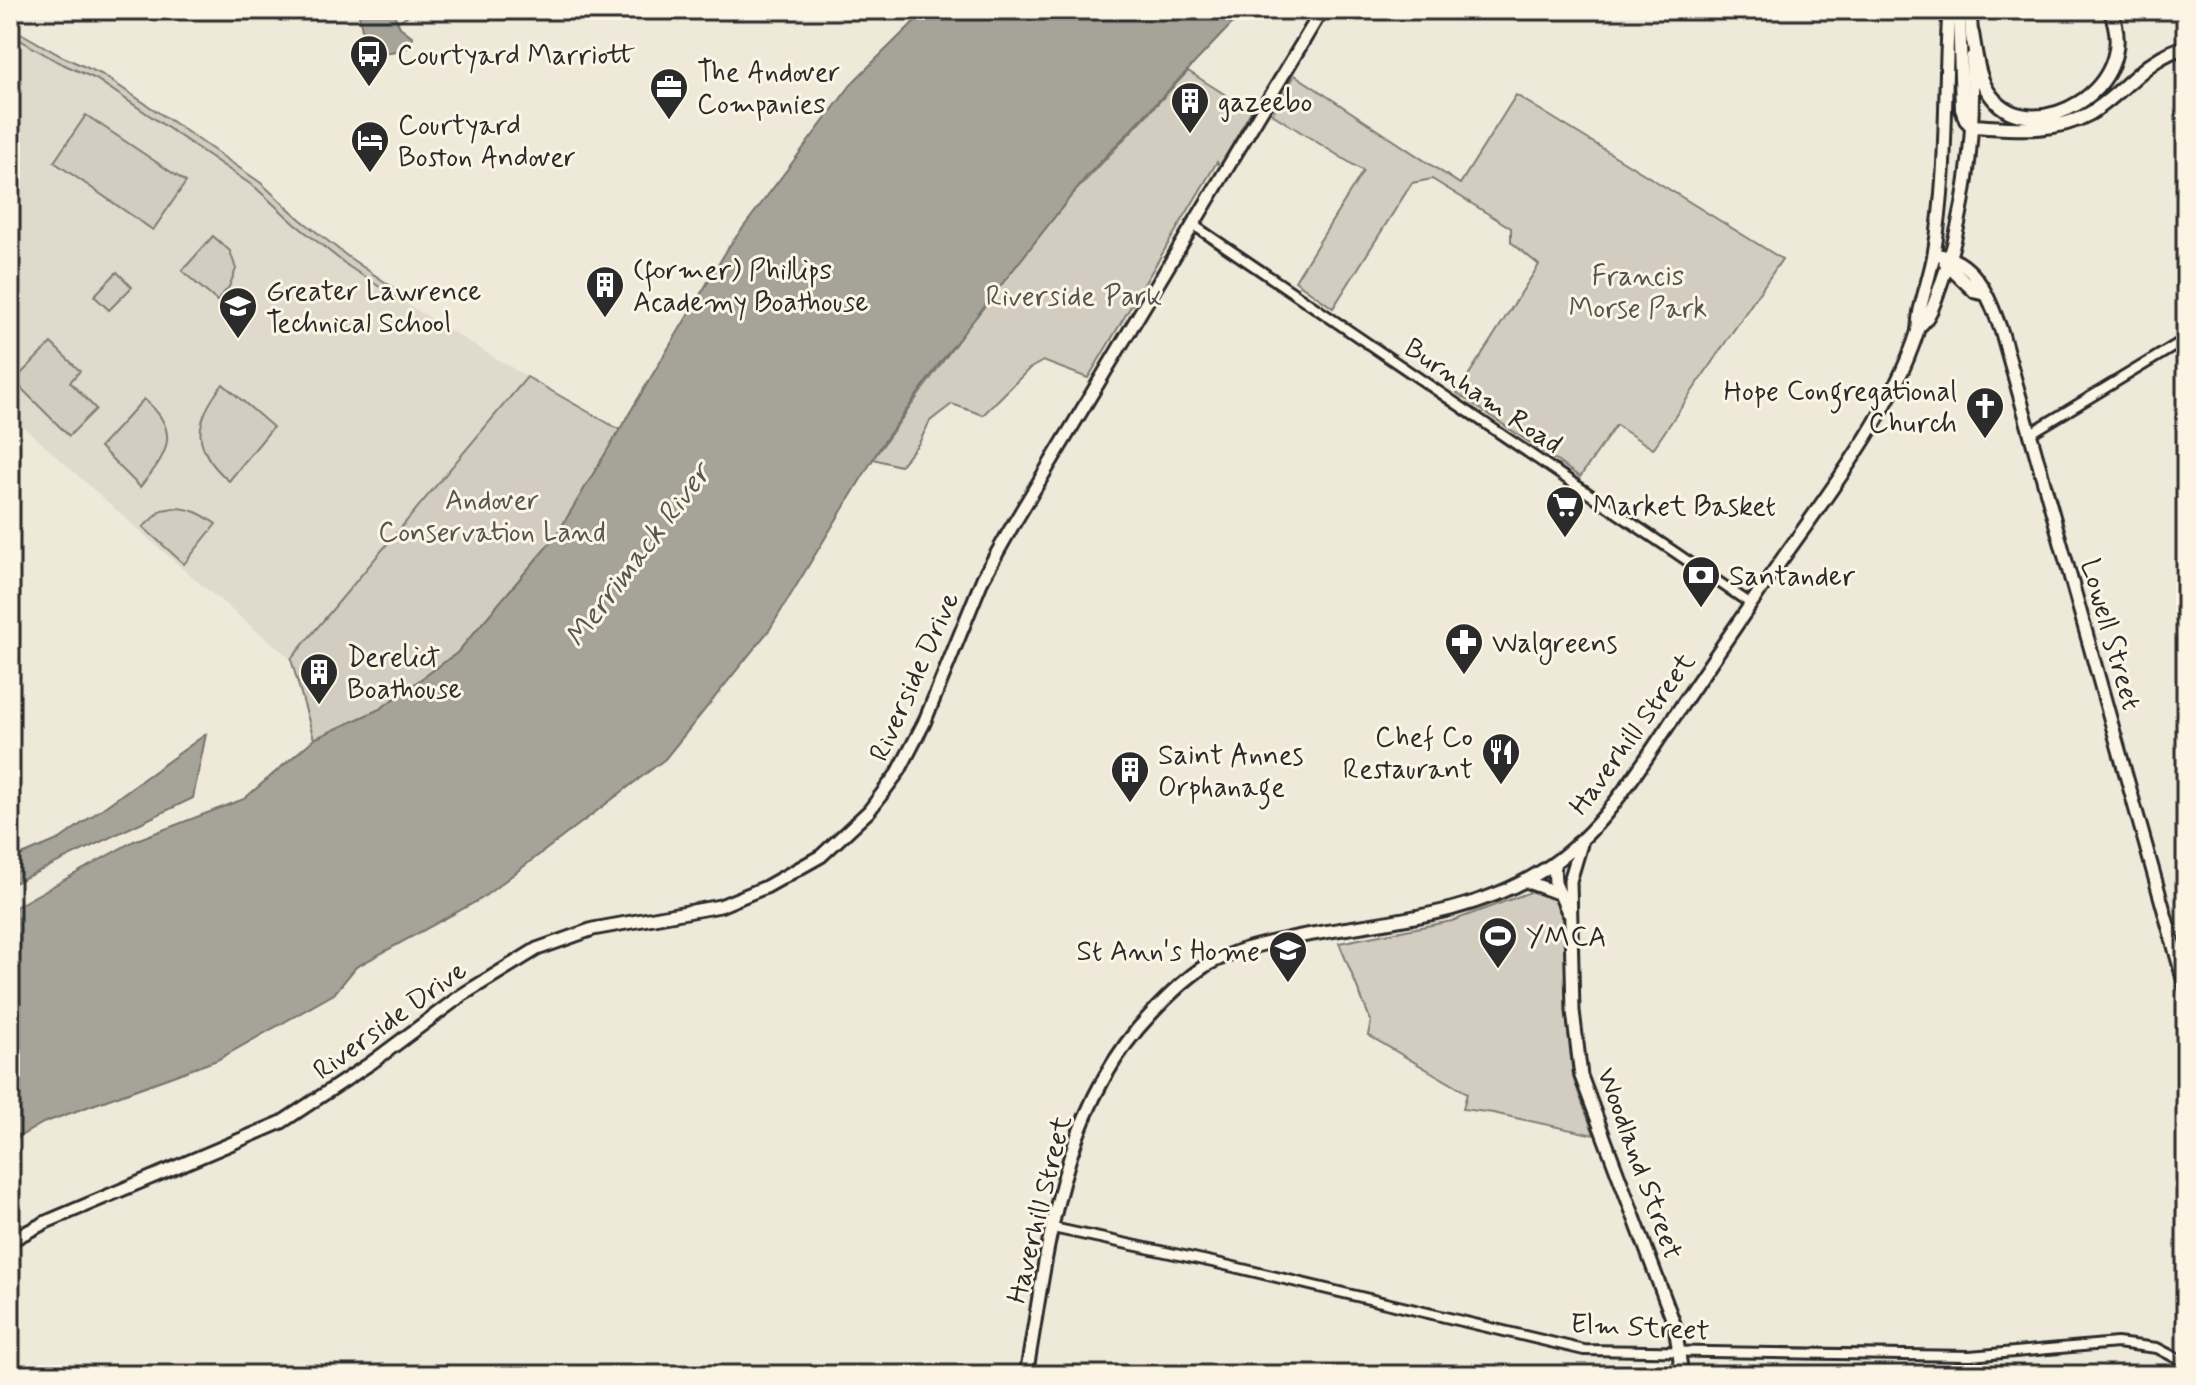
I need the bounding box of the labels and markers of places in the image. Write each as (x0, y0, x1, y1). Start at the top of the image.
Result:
bus stop icon: Courtyard Marriott (348, 33, 390, 88)
place label: Courtyard Marriott (397, 38, 635, 75)
place label: The Andover Companies (697, 55, 840, 124)
office icon: The Andover Companies (648, 66, 690, 121)
building icon: gazeebo (1169, 80, 1211, 135)
place label: gazeebo (1218, 85, 1313, 122)
place label: Courtyard Boston Andover (398, 108, 576, 177)
hotel icon: Courtyard Boston Andover (349, 119, 391, 174)
place label: (former) Phillips Academy Boathouse (633, 253, 869, 322)
building icon: (former) Phillips Academy Boathouse (584, 264, 626, 319)
place label: Greater Lawrence Technical School (266, 274, 481, 343)
school or university icon: Greater Lawrence Technical School (217, 285, 259, 340)
place label: Hope Congregational Church (1724, 374, 1957, 443)
church icon: Hope Congregational Church (1964, 385, 2006, 440)
supermarket icon: Market Basket (1544, 484, 1586, 539)
place label: Market Basket (1593, 489, 1776, 526)
bank icon: Santander (1680, 554, 1722, 609)
place label: Santander (1729, 559, 1856, 596)
pharmacy icon: Walgreens (1443, 621, 1485, 676)
place label: Walgreens (1492, 626, 1618, 665)
place label: Derelict Boathouse (347, 640, 462, 709)
building icon: Derelict Boathouse (298, 651, 340, 706)
place label: Chef Co Restaurant (1343, 720, 1473, 789)
restaurant icon: Chef Co Restaurant (1480, 731, 1522, 786)
place label: Saint Annes Orphanage (1158, 738, 1304, 810)
building icon: Saint Annes Orphanage (1109, 749, 1151, 804)
sports icon: YMCA (1477, 915, 1519, 970)
place label: YMCA (1526, 920, 1607, 957)
school or university icon: St Ann's Home (1267, 929, 1309, 984)
place label: St Ann's Home (1077, 934, 1260, 971)

